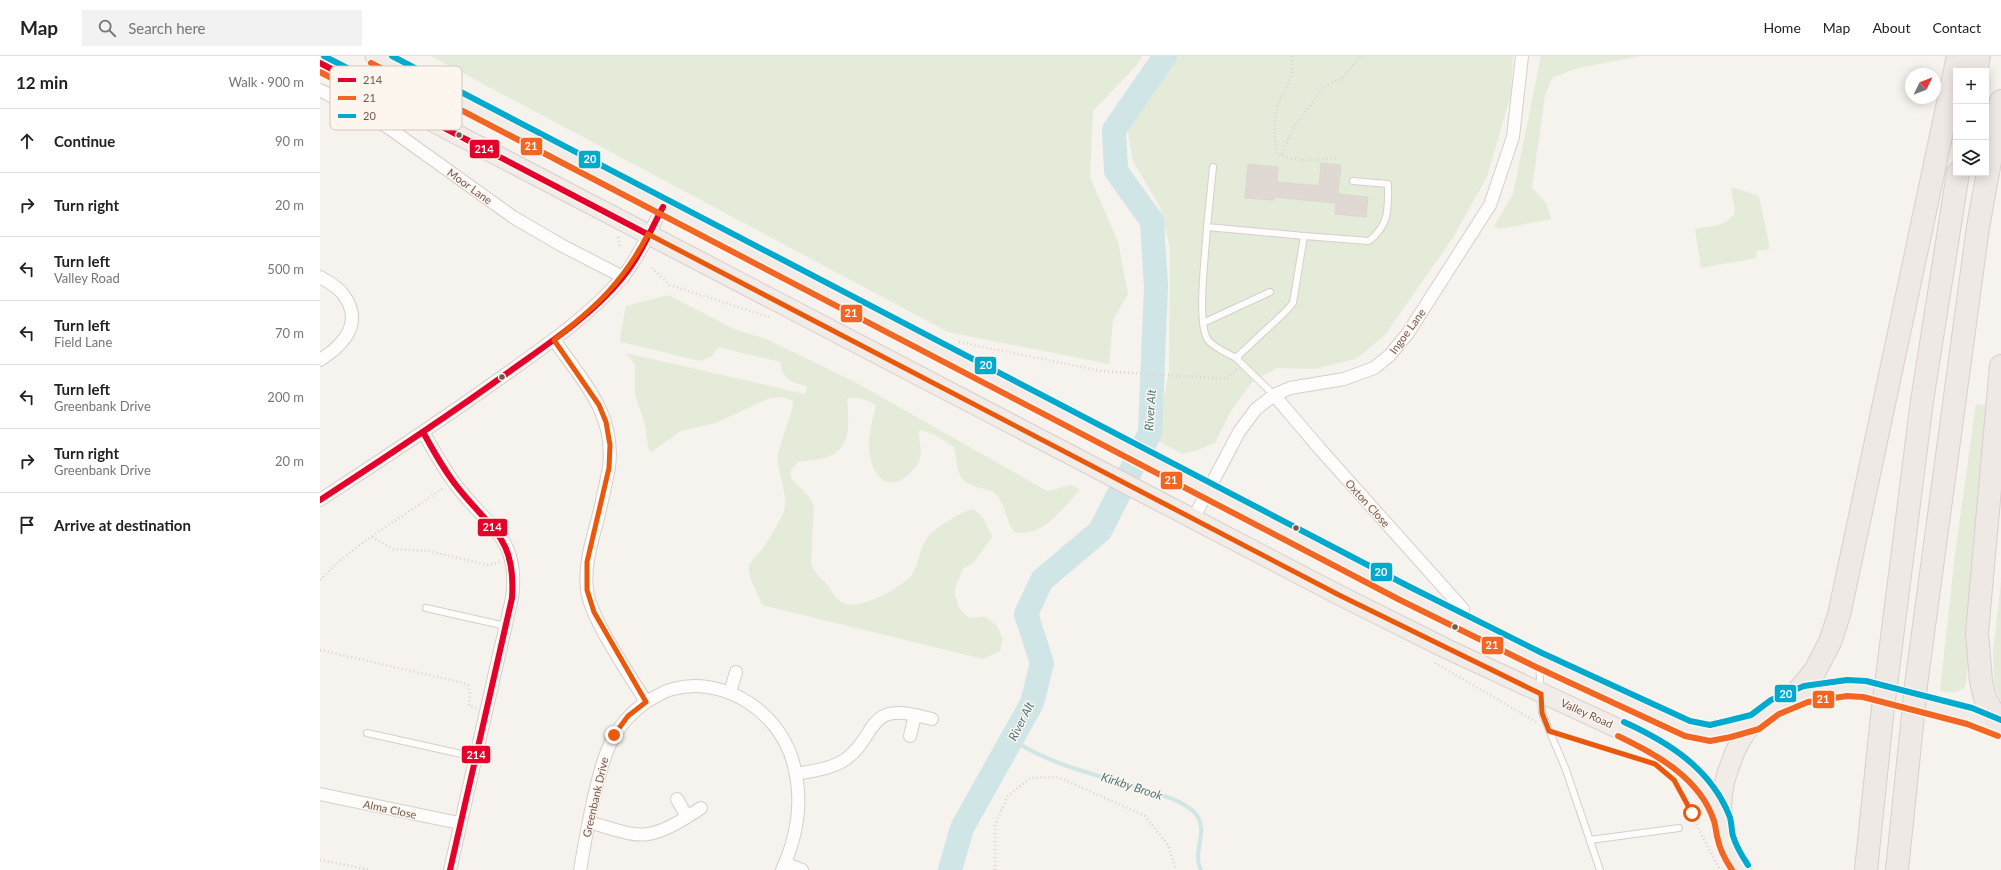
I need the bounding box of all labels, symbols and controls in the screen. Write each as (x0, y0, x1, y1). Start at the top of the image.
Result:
search box (82, 10, 362, 46)
text: Map (20, 16, 58, 39)
icon: search (96, 17, 118, 39)
text: Search here (128, 19, 206, 37)
text: Home (1763, 19, 1801, 36)
text: Map (1823, 19, 1850, 36)
text: About (1872, 19, 1910, 36)
text: Contact (1932, 19, 1981, 36)
legend (330, 66, 462, 130)
north arrow (1905, 68, 1941, 104)
map controls (1953, 68, 1989, 176)
button: + (1953, 68, 1989, 104)
text: 12 min (16, 72, 68, 93)
text: 214 (363, 73, 383, 86)
text: Walk · 900 m (228, 74, 304, 90)
text: 21 (363, 91, 376, 104)
button: − (1953, 104, 1989, 140)
text: 20 (363, 109, 376, 122)
icon: ahead (16, 130, 38, 152)
unlabelled marker (454, 130, 464, 140)
text: Continue (54, 132, 115, 150)
text: 90 m (275, 133, 304, 149)
line badge: 21 (520, 137, 543, 156)
line badge: 214 (469, 139, 500, 159)
text: 21 (525, 139, 537, 152)
button: layers (1953, 140, 1989, 176)
text: 214 (474, 142, 494, 155)
line badge: 20 (578, 150, 601, 169)
text: 20 (584, 152, 597, 165)
street label: Moor Lane (445, 165, 495, 207)
icon: right (16, 194, 38, 216)
text: Turn right (54, 196, 119, 214)
text: 20 m (275, 197, 304, 213)
text: Turn left (54, 252, 110, 270)
icon: left (16, 258, 38, 280)
text: 500 m (267, 261, 304, 277)
text: Valley Road (54, 270, 120, 286)
line badge: 21 (840, 304, 863, 323)
text: 21 (845, 306, 857, 319)
street label: Ingoe Lane (1386, 306, 1428, 356)
text: Turn left (54, 316, 110, 334)
icon: left (16, 322, 38, 344)
text: 70 m (275, 325, 304, 341)
text: Field Lane (54, 334, 112, 350)
line badge: 20 (974, 356, 997, 375)
text: 20 (980, 358, 993, 371)
unlabelled marker (497, 372, 507, 382)
text: Turn left (54, 380, 110, 398)
icon: left (16, 386, 38, 408)
water label: River Alt (1141, 388, 1159, 431)
text: 200 m (267, 389, 304, 405)
text: Greenbank Drive (54, 398, 151, 414)
text: Turn right (54, 444, 119, 462)
icon: right (16, 450, 38, 472)
text: 20 m (275, 453, 304, 469)
text: Greenbank Drive (54, 462, 151, 478)
line badge: 21 (1160, 471, 1183, 490)
text: 21 (1165, 473, 1177, 486)
street label: Oxton Close (1343, 476, 1393, 530)
icon: arrive (16, 514, 38, 536)
text: Arrive at destination (54, 516, 191, 534)
line badge: 214 (477, 518, 508, 537)
text: 214 (482, 520, 502, 533)
unlabelled marker (1291, 523, 1301, 533)
line badge: 20 (1370, 562, 1393, 582)
text: 20 (1375, 565, 1388, 578)
unlabelled marker (1450, 622, 1460, 632)
line badge: 21 (1481, 636, 1504, 655)
text: 21 (1486, 638, 1498, 651)
line badge: 20 (1774, 684, 1797, 703)
text: 20 (1780, 687, 1793, 700)
line badge: 21 (1812, 690, 1835, 709)
text: 21 (1817, 692, 1829, 705)
street label: Valley Road (1559, 696, 1615, 730)
water label: River Alt (1005, 698, 1038, 743)
route end (605, 726, 623, 744)
line badge: 214 (461, 745, 491, 764)
text: 214 (466, 748, 486, 761)
street label: Greenbank Drive (579, 755, 611, 838)
water label: Kirkby Brook (1099, 769, 1165, 803)
street label: Alma Close (362, 797, 418, 821)
route start (1683, 804, 1701, 822)

